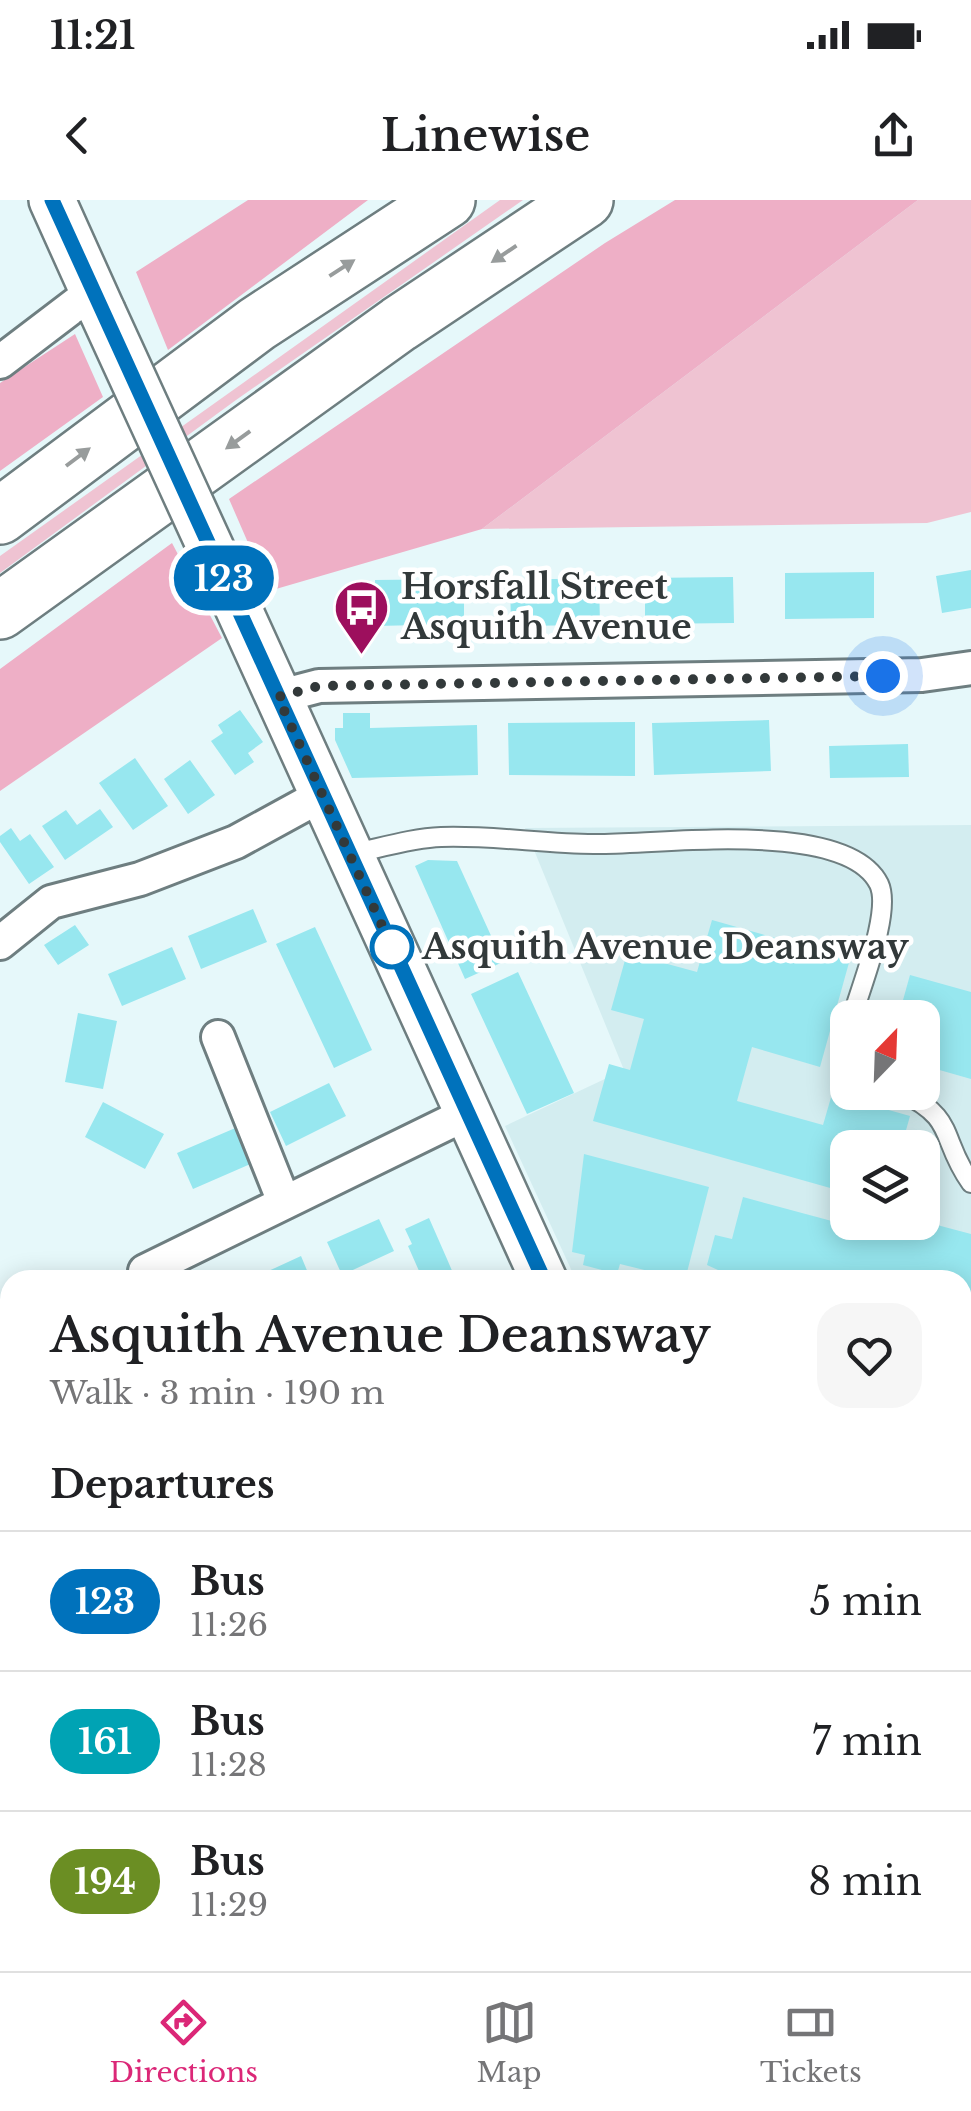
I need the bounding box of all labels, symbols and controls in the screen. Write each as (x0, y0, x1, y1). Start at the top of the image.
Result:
text: 11:21 (50, 12, 135, 59)
text: Linewise (381, 107, 590, 163)
icon: back (50, 108, 105, 163)
icon: share (866, 108, 921, 163)
one-way arrow (490, 244, 518, 263)
one-way arrow (329, 260, 356, 278)
one-way arrow (224, 430, 251, 449)
one-way arrow (65, 448, 91, 468)
line badge: 123 (166, 546, 282, 610)
text: 123 (194, 557, 254, 600)
place label: Horsfall Street Asquith Avenue (400, 565, 692, 648)
bus stop icon: Horsfall Street Asquith Avenue (332, 577, 392, 656)
your location (858, 651, 908, 701)
place label: Asquith Avenue Deansway (421, 925, 909, 968)
marker: Asquith Avenue Deansway (371, 926, 413, 968)
north arrow (830, 1000, 940, 1110)
map controls (830, 1000, 940, 1240)
button: layers (830, 1130, 940, 1240)
button: heart (817, 1303, 922, 1408)
text: Asquith Avenue Deansway (50, 1305, 711, 1365)
text: Walk · 3 min · 190 m (50, 1373, 385, 1413)
text: Departures (50, 1461, 274, 1508)
text: Bus (190, 1558, 265, 1605)
text: 5 min (810, 1578, 922, 1625)
text: 123 (75, 1580, 135, 1623)
text: 11:26 (190, 1605, 268, 1645)
text: Bus (190, 1698, 265, 1745)
text: 7 min (812, 1718, 922, 1765)
text: 161 (78, 1720, 132, 1763)
text: 11:28 (190, 1745, 267, 1785)
text: Bus (190, 1838, 265, 1885)
text: 8 min (808, 1858, 922, 1905)
text: 194 (74, 1860, 136, 1903)
text: 11:29 (190, 1885, 268, 1925)
tab: Directions (109, 1995, 258, 2090)
tab: Map (477, 1995, 542, 2090)
tab: Tickets (760, 1995, 862, 2090)

